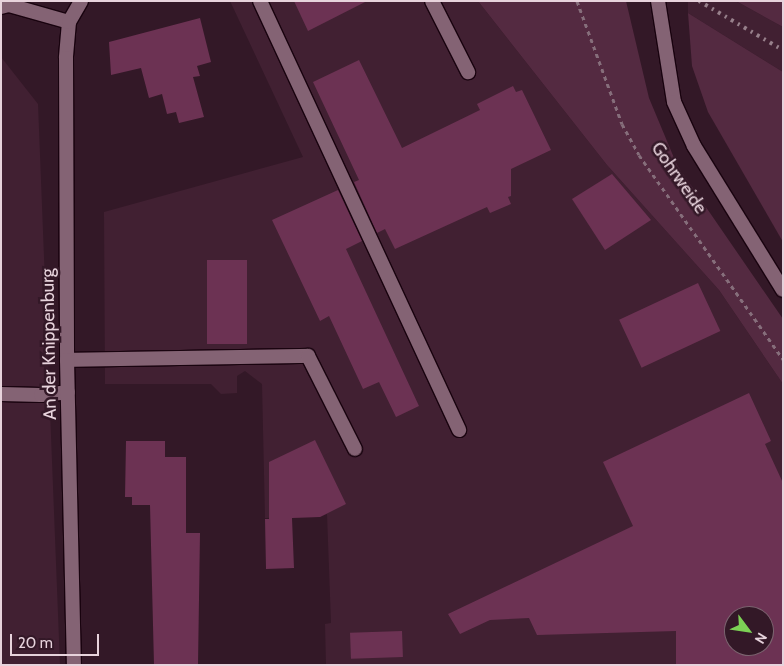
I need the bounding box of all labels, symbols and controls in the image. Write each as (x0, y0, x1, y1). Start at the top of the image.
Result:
street label: Gohrweide (646, 138, 712, 218)
street label: An der Knippenburg (37, 268, 61, 420)
north arrow (724, 606, 774, 656)
scale bar (12, 624, 101, 656)
text: N (751, 629, 771, 647)
text: 20 m (18, 634, 53, 652)

